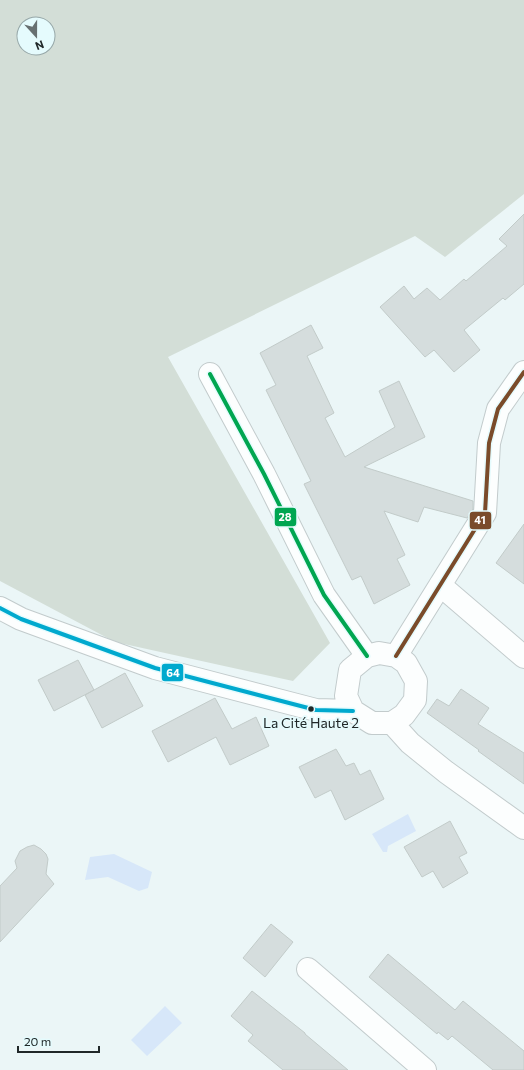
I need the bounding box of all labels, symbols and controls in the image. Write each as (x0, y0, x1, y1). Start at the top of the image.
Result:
north arrow (16, 16, 56, 56)
text: N (34, 38, 46, 53)
line badge: 28 (274, 507, 297, 527)
text: 28 (279, 510, 292, 523)
line badge: 41 (469, 511, 492, 530)
text: 41 (474, 513, 486, 526)
line badge: 64 (161, 663, 184, 682)
text: 64 (166, 666, 180, 679)
marker: La Cité Haute 2 (306, 704, 316, 714)
place label: La Cité Haute 2 (263, 714, 359, 731)
scale bar (18, 1028, 99, 1054)
text: 20 m (24, 1034, 51, 1048)

